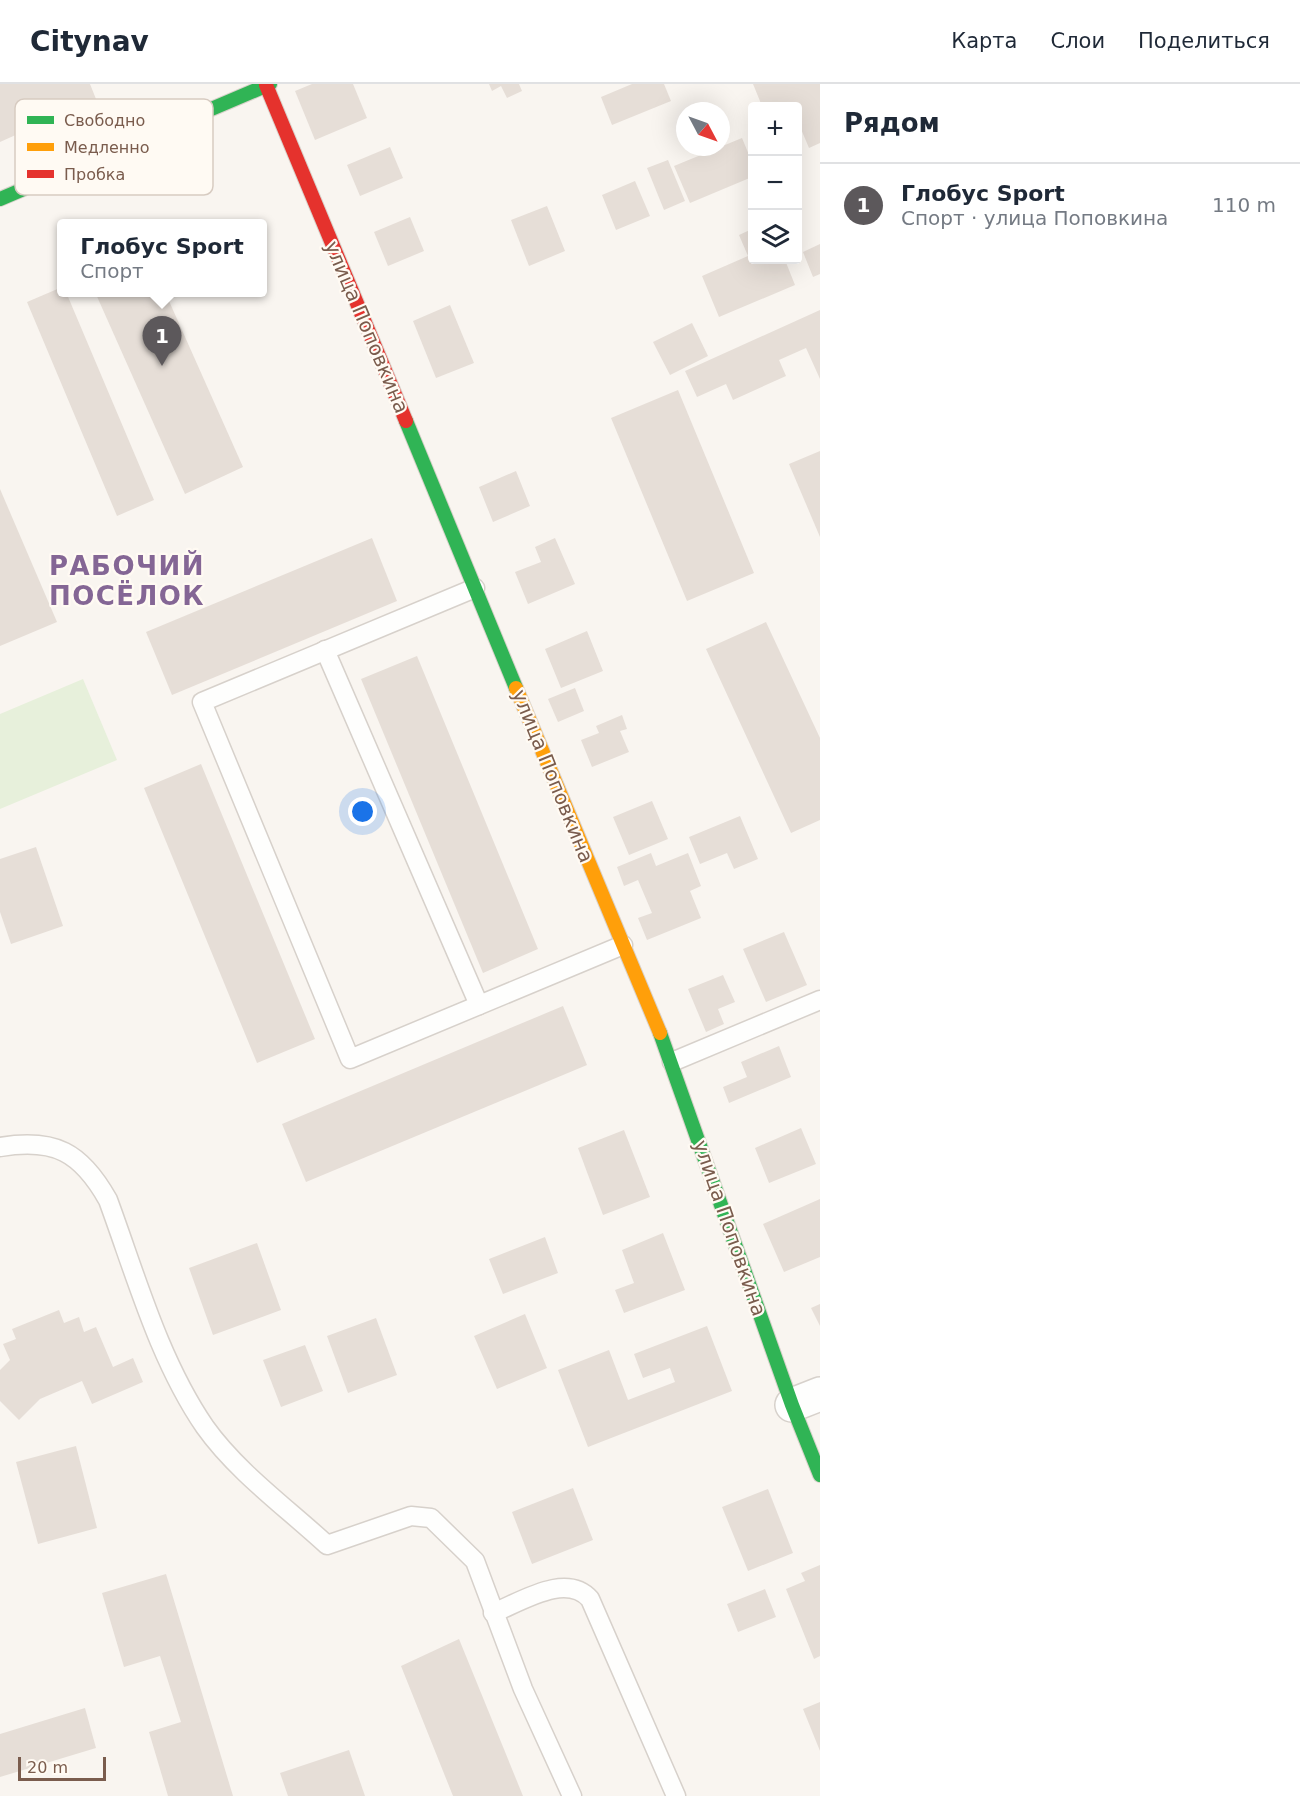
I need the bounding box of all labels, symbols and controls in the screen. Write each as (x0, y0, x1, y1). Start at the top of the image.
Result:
text: Citynav (30, 25, 149, 58)
text: Карта (951, 29, 1017, 53)
text: Слои (1050, 29, 1105, 53)
text: Поделиться (1138, 29, 1270, 53)
legend (15, 99, 213, 195)
north arrow (676, 102, 730, 156)
map controls (748, 102, 802, 264)
button: + (748, 102, 802, 156)
text: Рядом (844, 108, 940, 138)
text: Свободно (64, 111, 145, 130)
text: Медленно (64, 138, 150, 157)
button: − (748, 156, 802, 210)
text: Пробка (64, 165, 125, 184)
text: Глобус Sport (901, 181, 1065, 206)
text: 1 (857, 193, 870, 217)
text: 110 m (1212, 193, 1276, 217)
text: Спорт · улица Поповкина (901, 206, 1168, 230)
button: layers (748, 210, 802, 264)
popup (57, 219, 267, 297)
text: Глобус Sport (80, 234, 244, 259)
street label: улица Поповкина (320, 237, 414, 417)
text: Спорт (80, 259, 144, 283)
pin: 1 (142, 316, 182, 366)
district label: РАБОЧИЙ ПОСЁЛОК (49, 550, 205, 611)
street label: улица Поповкина (507, 686, 599, 866)
your location (348, 797, 377, 826)
street label: улица Поповкина (689, 1137, 771, 1319)
scale bar (18, 1754, 106, 1782)
text: 20 m (27, 1758, 68, 1777)

